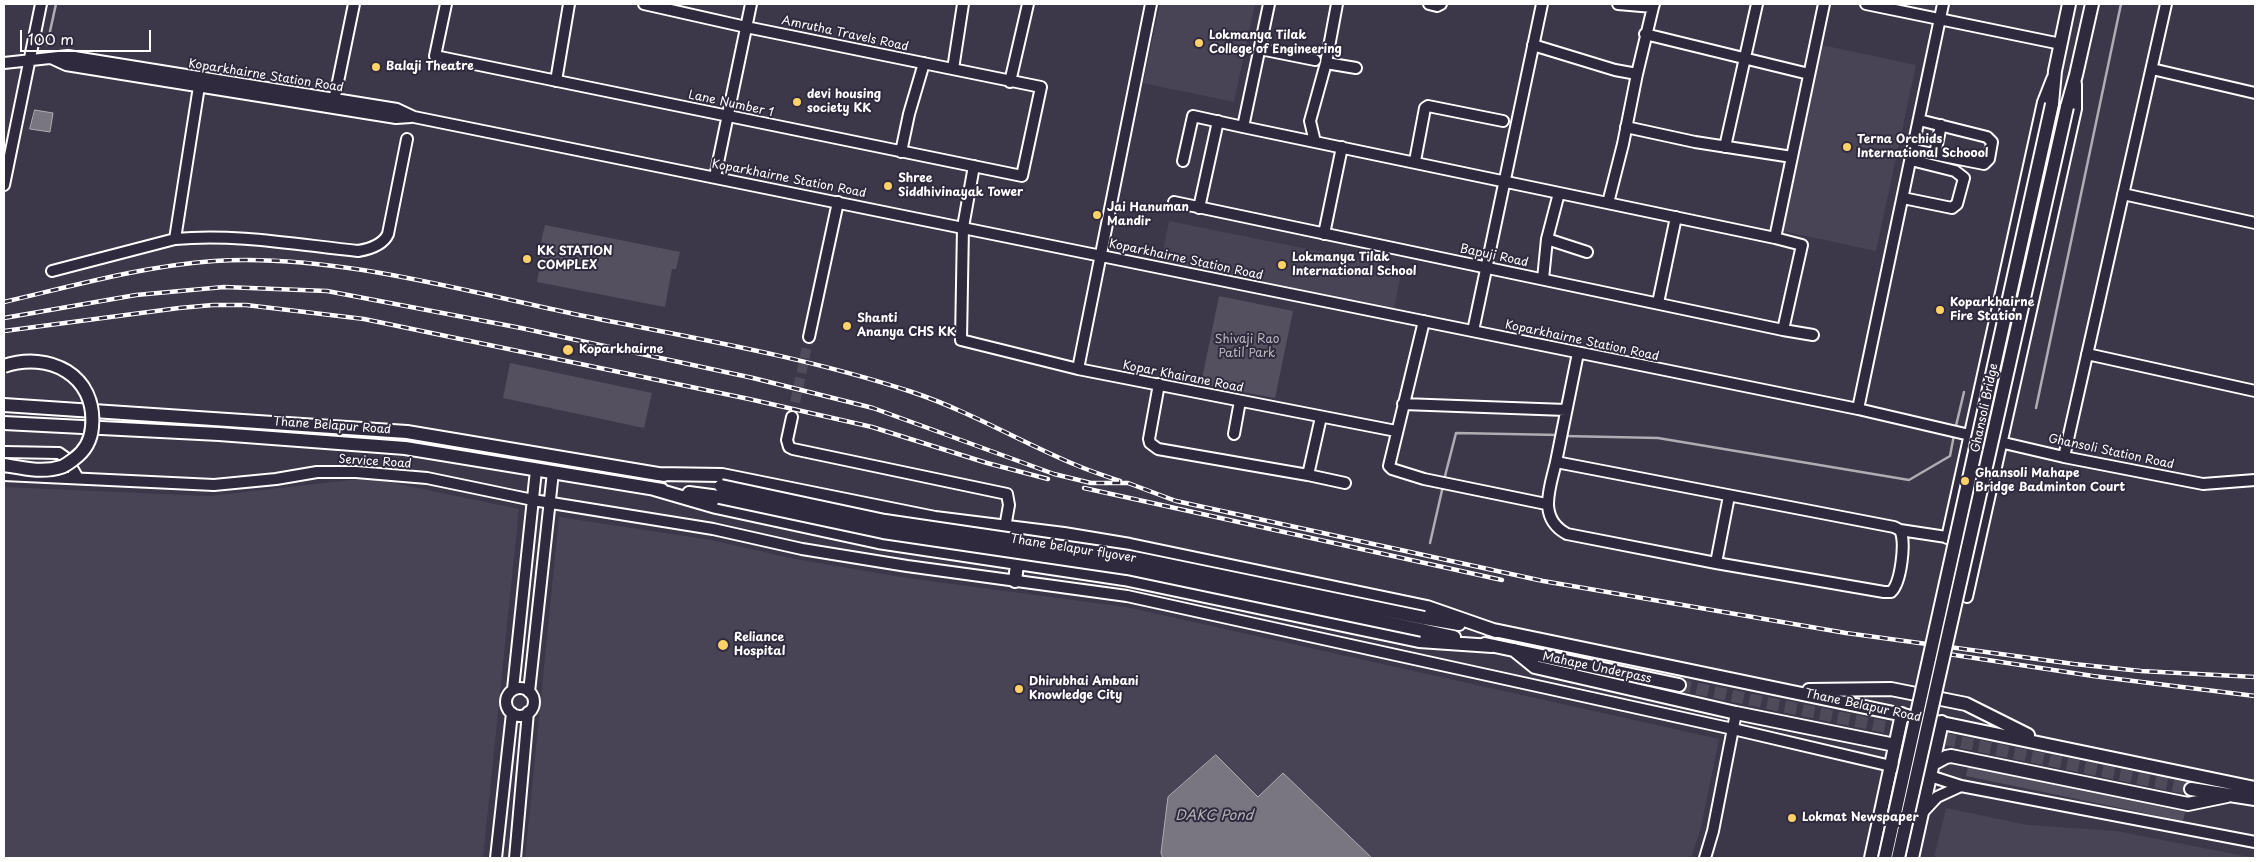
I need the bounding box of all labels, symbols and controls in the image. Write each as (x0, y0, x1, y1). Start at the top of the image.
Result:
street label: Amrutha Travels Road (780, 14, 910, 54)
scale bar (22, 20, 154, 52)
text: 100 m (28, 27, 74, 50)
place label: Lokmanya Tilak College of Engineering (1209, 29, 1342, 57)
marker: Lokmanya Tilak College of Engineering (1193, 37, 1205, 49)
street label: Koparkhairne Station Road (187, 57, 345, 95)
place label: Balaji Theatre (386, 60, 474, 74)
marker: Balaji Theatre (370, 61, 382, 73)
street label: Lane Number 1 (687, 88, 775, 120)
place label: devi housing society KK (807, 88, 881, 116)
marker: devi housing society KK (791, 96, 803, 108)
place label: Terna Orchids International Schoool (1857, 133, 1988, 161)
marker: Terna Orchids International Schoool (1841, 141, 1853, 153)
street label: Koparkhairne Station Road (711, 157, 867, 201)
place label: Shree Siddhivinayak Tower (898, 172, 1023, 200)
marker: Shree Siddhivinayak Tower (882, 180, 894, 192)
place label: Jai Hanuman Mandir (1107, 201, 1189, 229)
marker: Jai Hanuman Mandir (1091, 209, 1103, 221)
street label: Koparkhairne Station Road (1108, 237, 1264, 283)
street label: Bapuji Road (1458, 242, 1530, 270)
place label: KK STATION COMPLEX (537, 245, 612, 273)
place label: Lokmanya Tilak International School (1292, 251, 1416, 279)
marker: KK STATION COMPLEX (521, 253, 533, 265)
marker: Lokmanya Tilak International School (1276, 259, 1288, 271)
place label: Koparkhairne Fire Station (1950, 296, 2034, 324)
marker: Koparkhairne Fire Station (1934, 304, 1946, 316)
place label: Shanti Ananya CHS KK (857, 312, 956, 340)
street label: Koparkhairne Station Road (1504, 318, 1660, 364)
marker: Shanti Ananya CHS KK (841, 320, 853, 332)
park label: Shivaji Rao Patil Park (1215, 333, 1279, 361)
marker: Koparkhairne (561, 343, 575, 357)
place label: Koparkhairne (579, 343, 663, 357)
street label: Kopar Khairane Road (1121, 358, 1245, 396)
street label: Ghansoli Bridge (1969, 362, 2001, 454)
street label: Thane Belapur Road (272, 415, 392, 437)
street label: Ghansoli Station Road (2047, 432, 2175, 472)
street label: Service Road (338, 452, 412, 472)
place label: Ghansoli Mahape Bridge Badminton Court (1975, 467, 2125, 495)
marker: Ghansoli Mahape Bridge Badminton Court (1959, 475, 1971, 487)
street label: Thane belapur flyover (1009, 532, 1137, 566)
place label: Reliance Hospital (734, 631, 785, 659)
marker: Reliance Hospital (716, 638, 730, 652)
street label: Mahape Underpass (1541, 649, 1653, 687)
place label: Dhirubhai Ambani Knowledge City (1029, 675, 1139, 703)
marker: Dhirubhai Ambani Knowledge City (1013, 683, 1025, 695)
street label: Thane Belapur Road (1804, 687, 1922, 725)
water label: DAKC Pond (1175, 808, 1253, 824)
place label: Lokmat Newspaper (1802, 811, 1919, 825)
marker: Lokmat Newspaper (1786, 812, 1798, 824)

